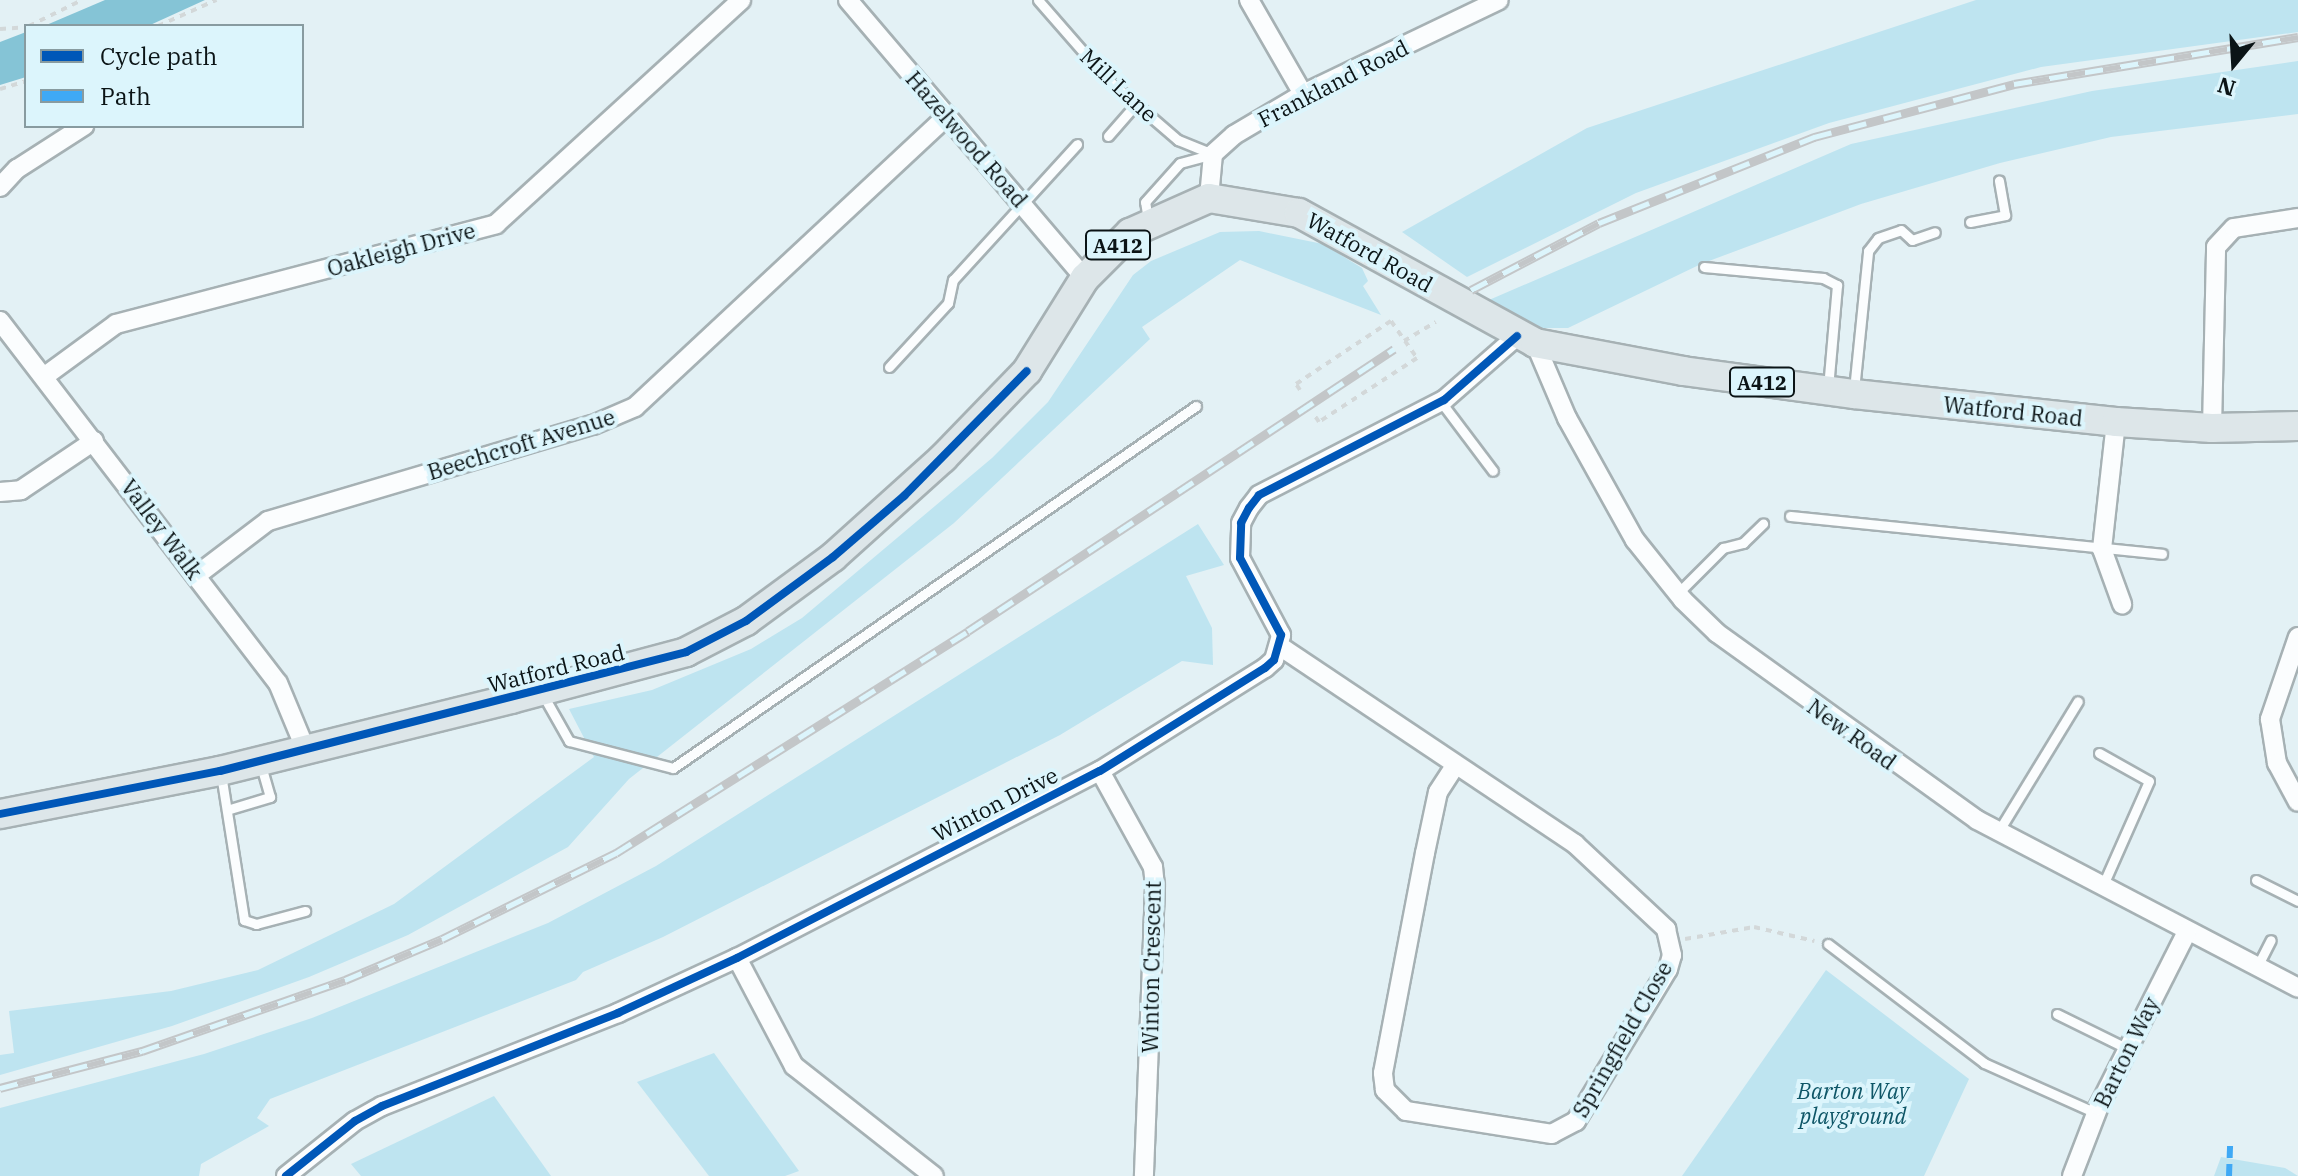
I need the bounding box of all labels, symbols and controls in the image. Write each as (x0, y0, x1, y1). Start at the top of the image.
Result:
legend (24, 24, 304, 128)
north arrow (2194, 24, 2274, 104)
street label: Frankland Road (1253, 34, 1413, 132)
text: Cycle path (100, 40, 217, 72)
street label: Mill Lane (1075, 43, 1163, 127)
street label: Hazelwood Road (901, 66, 1033, 212)
text: N (2214, 71, 2239, 104)
text: Path (100, 80, 151, 112)
street label: Watford Road (1302, 207, 1438, 297)
street label: Oakleigh Drive (324, 217, 478, 281)
road number: A412 (1084, 229, 1152, 261)
road number: A412 (1728, 366, 1796, 398)
street label: Watford Road (1942, 391, 2084, 431)
street label: Beechcroft Avenue (424, 403, 618, 485)
street label: Valley Walk (116, 474, 208, 584)
street label: Watford Road (485, 638, 627, 698)
street label: New Road (1802, 693, 1902, 775)
street label: Winton Drive (928, 761, 1062, 847)
street label: Winton Crescent (1136, 881, 1166, 1053)
street label: Springfield Close (1567, 956, 1677, 1122)
street label: Barton Way (2088, 992, 2164, 1112)
park label: Barton Way playground (1797, 1077, 1909, 1128)

